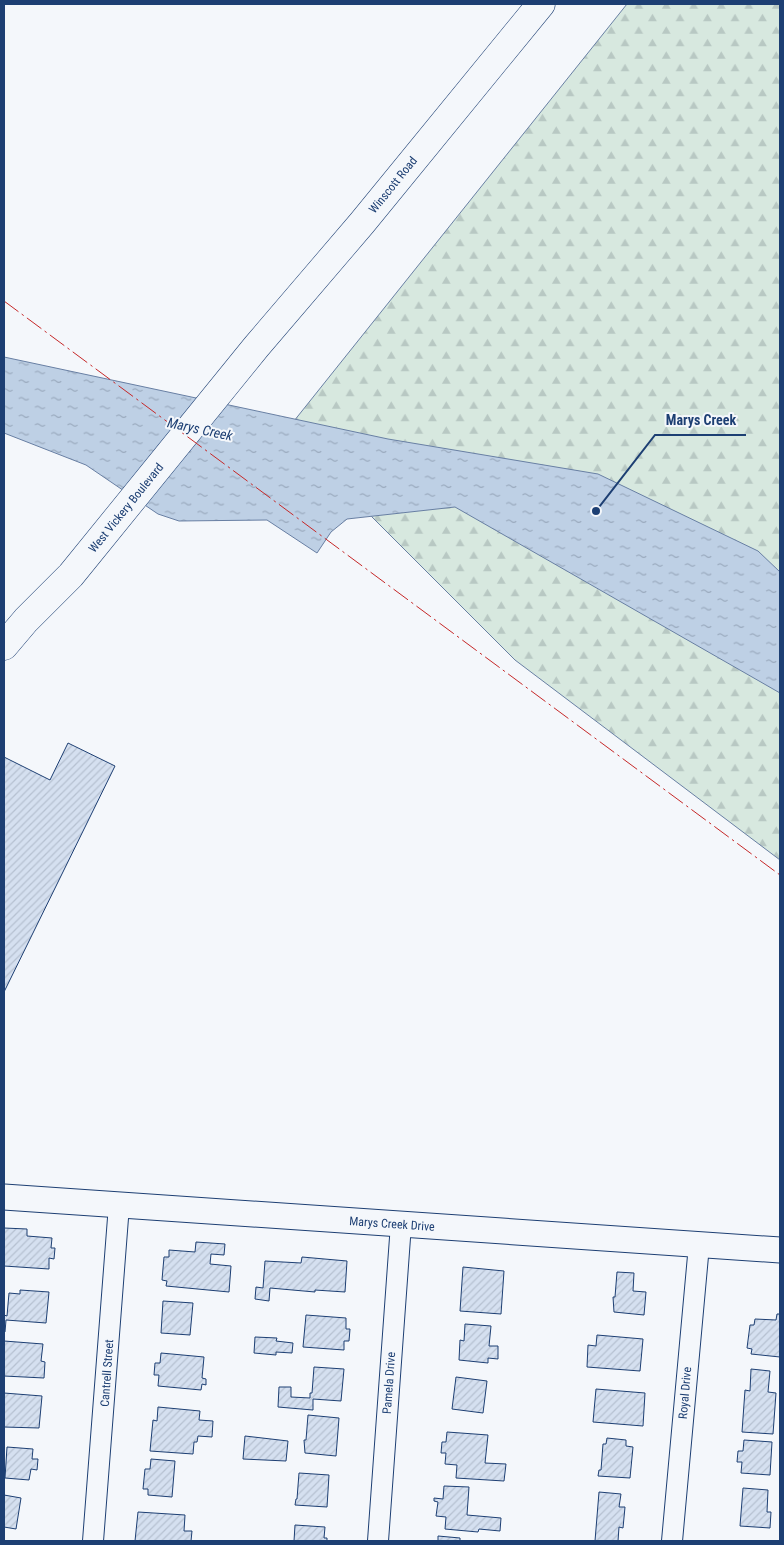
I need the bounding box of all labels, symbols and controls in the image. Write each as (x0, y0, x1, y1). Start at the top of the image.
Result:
street label: Winscott Road (366, 154, 420, 216)
callout: Marys Creek (655, 406, 746, 435)
text: Marys Creek (666, 412, 736, 428)
water label: Marys Creek (166, 414, 235, 444)
street label: West Vickery Boulevard (86, 461, 166, 555)
street label: Marys Creek Drive (349, 1214, 436, 1234)
street label: Cantrell Street (98, 1338, 116, 1407)
street label: Pamela Drive (380, 1351, 398, 1415)
street label: Royal Drive (676, 1366, 694, 1420)

